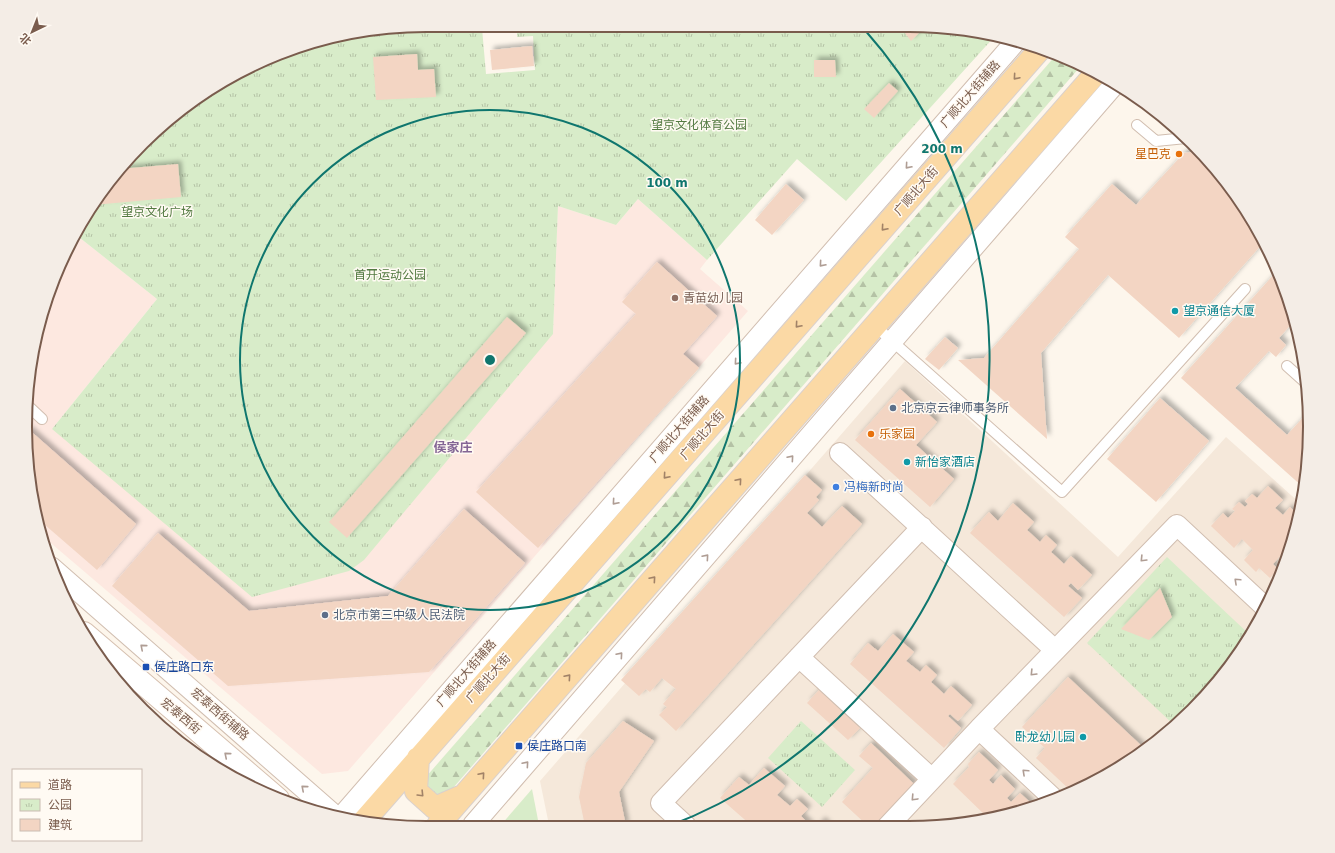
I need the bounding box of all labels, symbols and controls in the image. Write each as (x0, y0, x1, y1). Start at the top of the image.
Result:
north arrow (12, 12, 52, 52)
text: 北 (17, 30, 34, 47)
street label: 广顺北大街辅路 (937, 58, 1003, 130)
one-way arrow (1013, 73, 1020, 80)
park label: 望京文化体育公园 (651, 118, 747, 132)
text: 200 m (921, 142, 963, 156)
place label: 星巴克 (1135, 147, 1171, 161)
marker: 星巴克 (1174, 149, 1184, 159)
one-way arrow (905, 161, 912, 168)
street label: 广顺北大街 (891, 164, 941, 218)
text: 100 m (646, 176, 688, 190)
park label: 望京文化广场 (121, 205, 193, 219)
one-way arrow (881, 223, 888, 230)
one-way arrow (820, 259, 827, 267)
park label: 首开运动公园 (354, 268, 426, 282)
place label: 青苗幼儿园 (683, 291, 743, 305)
marker: 青苗幼儿园 (670, 293, 680, 303)
place label: 望京通信大厦 (1183, 304, 1255, 318)
marker: 望京通信大厦 (1170, 306, 1180, 316)
one-way arrow (796, 321, 803, 328)
centre of rings (483, 353, 497, 367)
one-way arrow (734, 357, 742, 365)
street label: 广顺北大街辅路 (646, 393, 712, 465)
place label: 北京京云律师事务所 (901, 401, 1009, 415)
marker: 北京京云律师事务所 (888, 403, 898, 413)
street label: 广顺北大街 (677, 408, 727, 462)
place label: 乐家园 (879, 427, 915, 441)
marker: 乐家园 (866, 429, 876, 439)
district label: 侯家庄 (433, 440, 473, 455)
place label: 新怡家酒店 (915, 455, 975, 469)
one-way arrow (786, 456, 793, 463)
marker: 新怡家酒店 (902, 457, 912, 467)
one-way arrow (664, 471, 671, 478)
one-way arrow (734, 478, 741, 485)
place label: 冯梅新时尚 (844, 480, 904, 494)
marker: 冯梅新时尚 (831, 482, 841, 492)
one-way arrow (612, 497, 620, 505)
one-way arrow (701, 554, 708, 561)
one-way arrow (1140, 554, 1148, 562)
one-way arrow (649, 576, 656, 583)
one-way arrow (1234, 578, 1242, 586)
place label: 北京市第三中级人民法院 (333, 608, 465, 622)
marker: 北京市第三中级人民法院 (320, 610, 330, 620)
street label: 广顺北大街辅路 (433, 637, 499, 709)
one-way arrow (141, 644, 148, 651)
street label: 广顺北大街 (463, 651, 513, 705)
one-way arrow (616, 652, 623, 660)
place label: 侯庄路口东 (154, 660, 214, 674)
marker: 侯庄路口东 (141, 662, 151, 672)
one-way arrow (1030, 668, 1038, 676)
one-way arrow (563, 674, 570, 681)
street label: 宏泰西街辅路 (188, 685, 252, 743)
street label: 宏泰西街 (158, 695, 204, 737)
place label: 卧龙幼儿园 (1015, 730, 1075, 744)
marker: 卧龙幼儿园 (1078, 732, 1088, 742)
place label: 侯庄路口南 (527, 739, 587, 753)
marker: 侯庄路口南 (514, 741, 524, 751)
one-way arrow (224, 753, 231, 760)
one-way arrow (522, 761, 529, 768)
legend (12, 769, 142, 841)
one-way arrow (1023, 770, 1030, 777)
one-way arrow (478, 772, 485, 779)
text: 道路 (48, 778, 72, 792)
one-way arrow (301, 785, 309, 792)
one-way arrow (416, 790, 423, 797)
one-way arrow (912, 793, 919, 801)
text: 公园 (48, 798, 72, 812)
text: 建筑 (48, 818, 72, 832)

